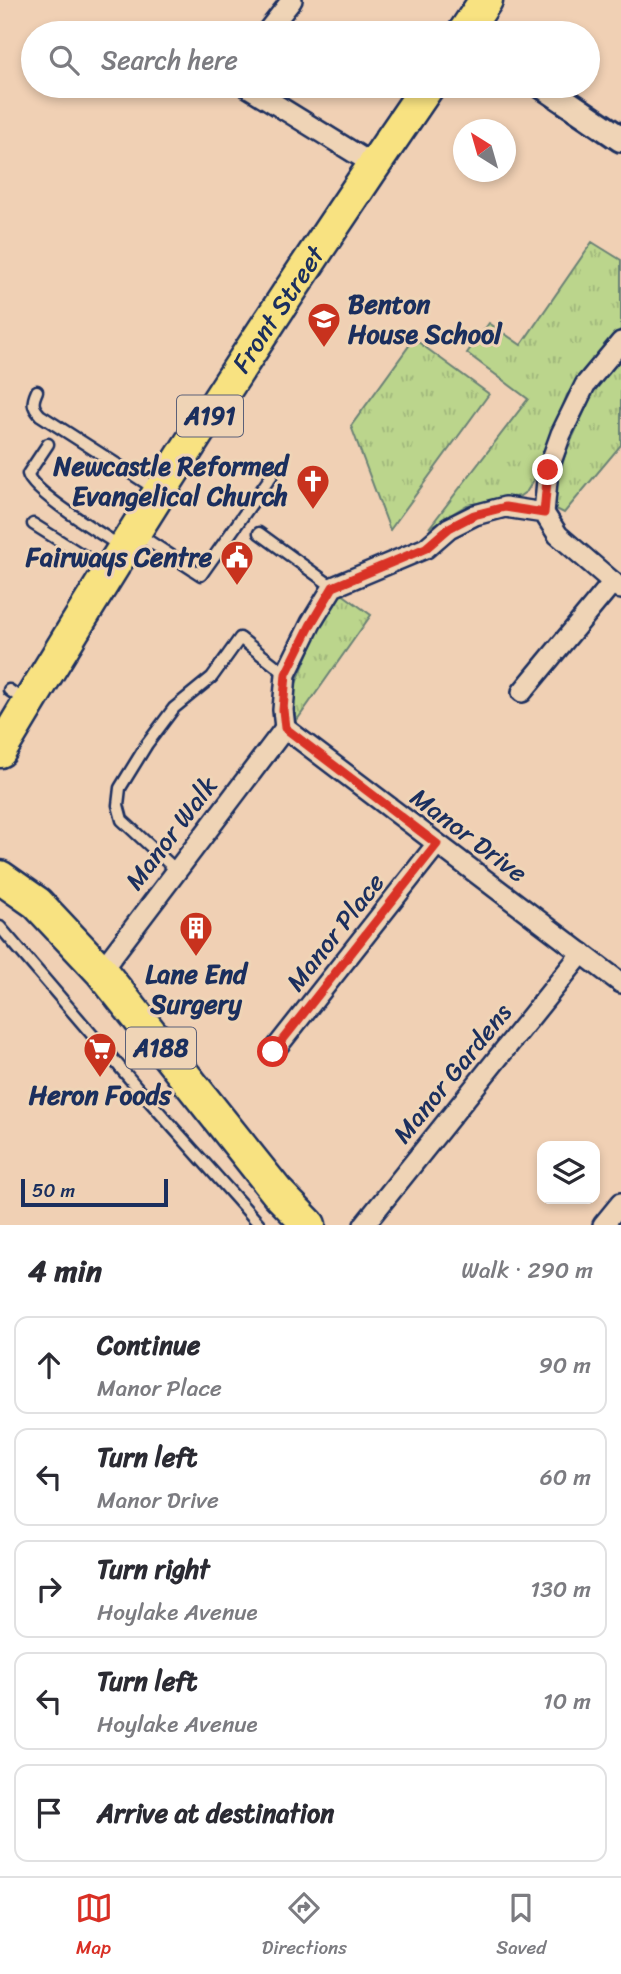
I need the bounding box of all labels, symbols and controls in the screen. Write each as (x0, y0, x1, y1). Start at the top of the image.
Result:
search box (21, 21, 600, 98)
text: Search here (101, 37, 238, 83)
icon: search (45, 41, 83, 79)
north arrow (453, 119, 516, 182)
street label: Front Street (219, 235, 338, 382)
place label: Benton House School (348, 281, 503, 357)
school or university icon: Benton House School (305, 300, 343, 349)
road number: A191 (177, 396, 243, 436)
place label: Newcastle Reformed Evangelical Church (52, 443, 290, 519)
route end (532, 454, 563, 485)
church icon: Newcastle Reformed Evangelical Church (294, 462, 332, 511)
place label: Fairways Centre (25, 534, 213, 580)
public building icon: Fairways Centre (218, 538, 256, 587)
street label: Manor Walk (112, 766, 230, 900)
street label: Manor Drive (400, 775, 538, 895)
street label: Manor Place (273, 862, 397, 1002)
building icon: Lane End Surgery (177, 909, 215, 958)
place label: Lane End Surgery (145, 951, 249, 1027)
street label: Manor Gardens (380, 992, 524, 1154)
road number: A188 (126, 1028, 196, 1068)
supermarket icon: Heron Foods (81, 1030, 119, 1079)
route start (257, 1036, 288, 1067)
place label: Heron Foods (29, 1072, 172, 1118)
map controls (537, 1141, 600, 1204)
button: layers (537, 1141, 600, 1204)
text: 50 m (32, 1174, 75, 1207)
scale bar (21, 1176, 168, 1208)
text: 4 min (28, 1244, 102, 1298)
text: Walk · 290 m (461, 1250, 593, 1291)
text: Continue (97, 1322, 200, 1368)
text: 90 m (539, 1345, 591, 1386)
icon: ahead (30, 1346, 68, 1384)
text: Manor Place (97, 1368, 222, 1409)
text: Turn left (97, 1434, 197, 1480)
text: 60 m (540, 1457, 591, 1498)
icon: left (30, 1458, 68, 1496)
text: Manor Drive (97, 1480, 219, 1521)
text: Turn right (97, 1546, 210, 1592)
text: 130 m (530, 1569, 591, 1610)
icon: right (30, 1570, 68, 1608)
text: Hoylake Avenue (97, 1592, 258, 1633)
text: Turn left (97, 1658, 197, 1704)
text: 10 m (543, 1681, 591, 1722)
icon: left (30, 1682, 68, 1720)
text: Hoylake Avenue (97, 1704, 258, 1745)
text: Arrive at destination (97, 1790, 334, 1836)
icon: arrive (30, 1794, 68, 1832)
tab: Map (75, 1889, 113, 1964)
tab: Directions (262, 1889, 347, 1964)
tab: Saved (496, 1889, 546, 1964)

